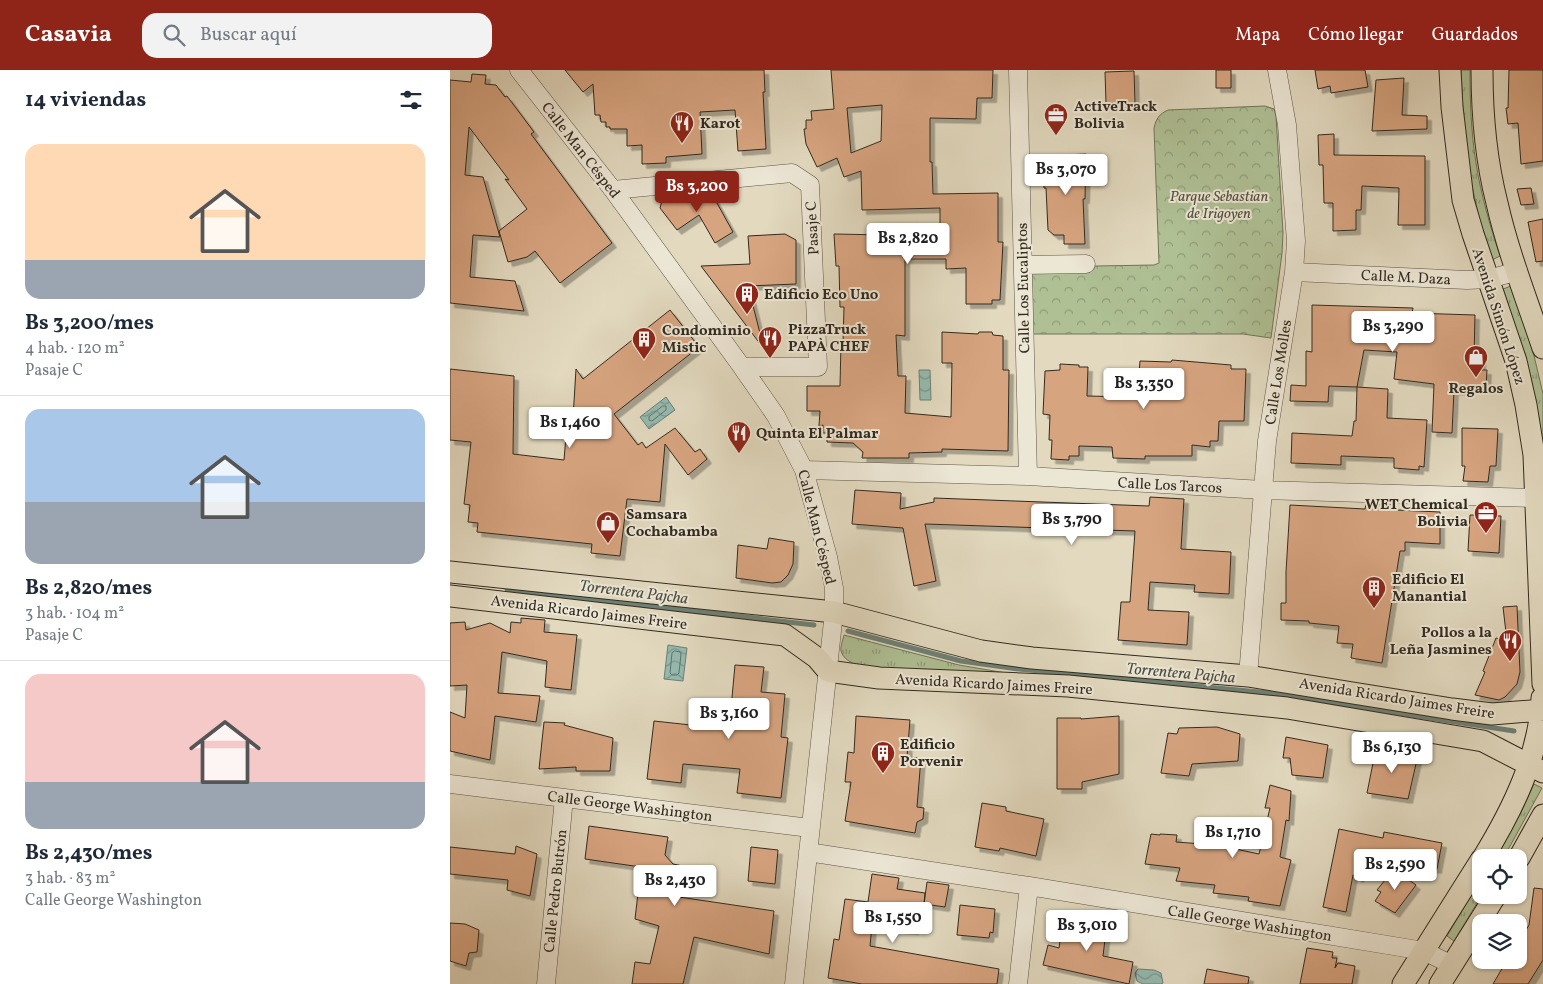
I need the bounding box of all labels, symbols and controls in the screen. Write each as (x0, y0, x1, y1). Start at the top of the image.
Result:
search box (142, 13, 492, 58)
text: Casavia (25, 18, 112, 52)
icon: search (160, 21, 188, 49)
text: Buscar aquí (200, 22, 297, 48)
text: Mapa (1235, 23, 1280, 48)
text: Cómo llegar (1308, 23, 1404, 48)
text: Guardados (1432, 23, 1518, 48)
text: 14 viviendas (25, 86, 146, 115)
icon: filters (397, 86, 425, 114)
place label: ActiveTrack Bolivia (1074, 97, 1157, 135)
street label: Calle Man Césped (535, 98, 624, 204)
office icon: ActiveTrack Bolivia (1043, 102, 1069, 136)
restaurant icon: Karot (669, 110, 695, 144)
place label: Karot (700, 114, 741, 135)
pin: Bs 3,070 (1014, 154, 1118, 196)
text: Bs 3,070 (1036, 159, 1096, 181)
pin: Bs 3,200 (645, 170, 749, 213)
icon: home (180, 176, 270, 266)
text: Bs 3,200 (666, 176, 728, 198)
park label: Parque Sebastian de Irigoyen (1170, 187, 1268, 225)
street label: Pasaje C (802, 200, 825, 256)
pin: Bs 2,820 (856, 222, 960, 265)
street label: Calle Los Eucaliptos (1013, 222, 1036, 354)
text: Bs 2,820 (878, 228, 938, 250)
street label: Avenida Simón López (1466, 245, 1530, 387)
street label: Calle M. Daza (1360, 266, 1452, 291)
building icon: Edificio Eco Uno (734, 281, 760, 315)
place label: Edificio Eco Uno (764, 285, 879, 306)
text: Bs 3,200/mes (25, 309, 154, 338)
pin: Bs 3,290 (1341, 310, 1445, 353)
text: Bs 3,290 (1362, 316, 1424, 338)
street label: Calle Los Molles (1261, 318, 1298, 426)
place label: PizzaTruck PAPÀ CHEF (788, 320, 869, 358)
place label: Condominio Mistic (662, 321, 751, 359)
restaurant icon: PizzaTruck PAPÀ CHEF (757, 325, 783, 359)
building icon: Condominio Mistic (631, 326, 657, 360)
text: 4 hab. · 120 m² (25, 338, 125, 360)
shop icon: Regalos (1463, 344, 1489, 378)
text: Pasaje C (25, 360, 83, 382)
pin: Bs 3,350 (1092, 368, 1196, 410)
text: Bs 3,350 (1114, 373, 1174, 395)
place label: Regalos (1449, 379, 1504, 400)
pin: Bs 1,460 (518, 406, 622, 449)
text: Bs 1,460 (540, 412, 600, 434)
restaurant icon: Quinta El Palmar (726, 420, 752, 454)
place label: Quinta El Palmar (756, 424, 878, 445)
icon: home (180, 442, 270, 532)
street label: Calle Man Césped (791, 468, 840, 587)
street label: Calle Los Tarcos (1117, 473, 1223, 500)
place label: WET Chemical Bolivia (1365, 495, 1468, 533)
office icon: WET Chemical Bolivia (1473, 500, 1499, 534)
pin: Bs 3,790 (1020, 504, 1124, 546)
place label: Samsara Cochabamba (626, 505, 718, 543)
text: Bs 3,790 (1042, 509, 1102, 531)
shop icon: Samsara Cochabamba (595, 510, 621, 544)
place label: Edificio El Manantial (1392, 570, 1467, 608)
text: Bs 2,820/mes (25, 574, 152, 603)
water label: Torrentera Pajcha (578, 575, 690, 611)
building icon: Edificio El Manantial (1361, 575, 1387, 609)
street label: Avenida Ricardo Jaimes Freire (489, 591, 688, 636)
text: 3 hab. · 104 m² (25, 603, 124, 625)
place label: Pollos a la Leña Jasmines (1390, 623, 1492, 661)
text: Pasaje C (25, 625, 83, 647)
restaurant icon: Pollos a la Leña Jasmines (1497, 628, 1523, 662)
water label: Torrentera Pajcha (1125, 658, 1237, 690)
street label: Avenida Ricardo Jaimes Freire (895, 670, 1093, 701)
street label: Avenida Ricardo Jaimes Freire (1298, 674, 1496, 725)
pin: Bs 3,160 (677, 698, 781, 740)
text: Bs 3,160 (699, 703, 759, 725)
icon: home (180, 707, 270, 797)
pin: Bs 6,130 (1340, 732, 1444, 774)
place label: Edificio Porvenir (900, 735, 963, 773)
text: Bs 6,130 (1363, 737, 1421, 759)
building icon: Edificio Porvenir (870, 740, 896, 774)
street label: Calle George Washington (546, 787, 714, 828)
pin: Bs 1,710 (1181, 816, 1285, 859)
text: Bs 1,710 (1205, 822, 1261, 844)
street label: Calle Pedro Butrón (540, 828, 573, 954)
text: Bs 2,430/mes (25, 839, 153, 868)
pin: Bs 2,590 (1343, 848, 1447, 891)
map controls (1472, 849, 1527, 969)
button: locate (1472, 849, 1527, 904)
text: Bs 2,590 (1365, 854, 1425, 876)
pin: Bs 2,430 (623, 864, 727, 907)
text: 3 hab. · 83 m² (25, 868, 115, 890)
text: Bs 2,430 (644, 870, 706, 892)
text: Calle George Washington (25, 890, 202, 912)
street label: Calle George Washington (1166, 901, 1333, 948)
pin: Bs 1,550 (841, 902, 945, 944)
text: Bs 1,550 (864, 907, 922, 929)
pin: Bs 3,010 (1035, 910, 1139, 952)
button: layers (1472, 914, 1527, 969)
text: Bs 3,010 (1057, 915, 1117, 937)

